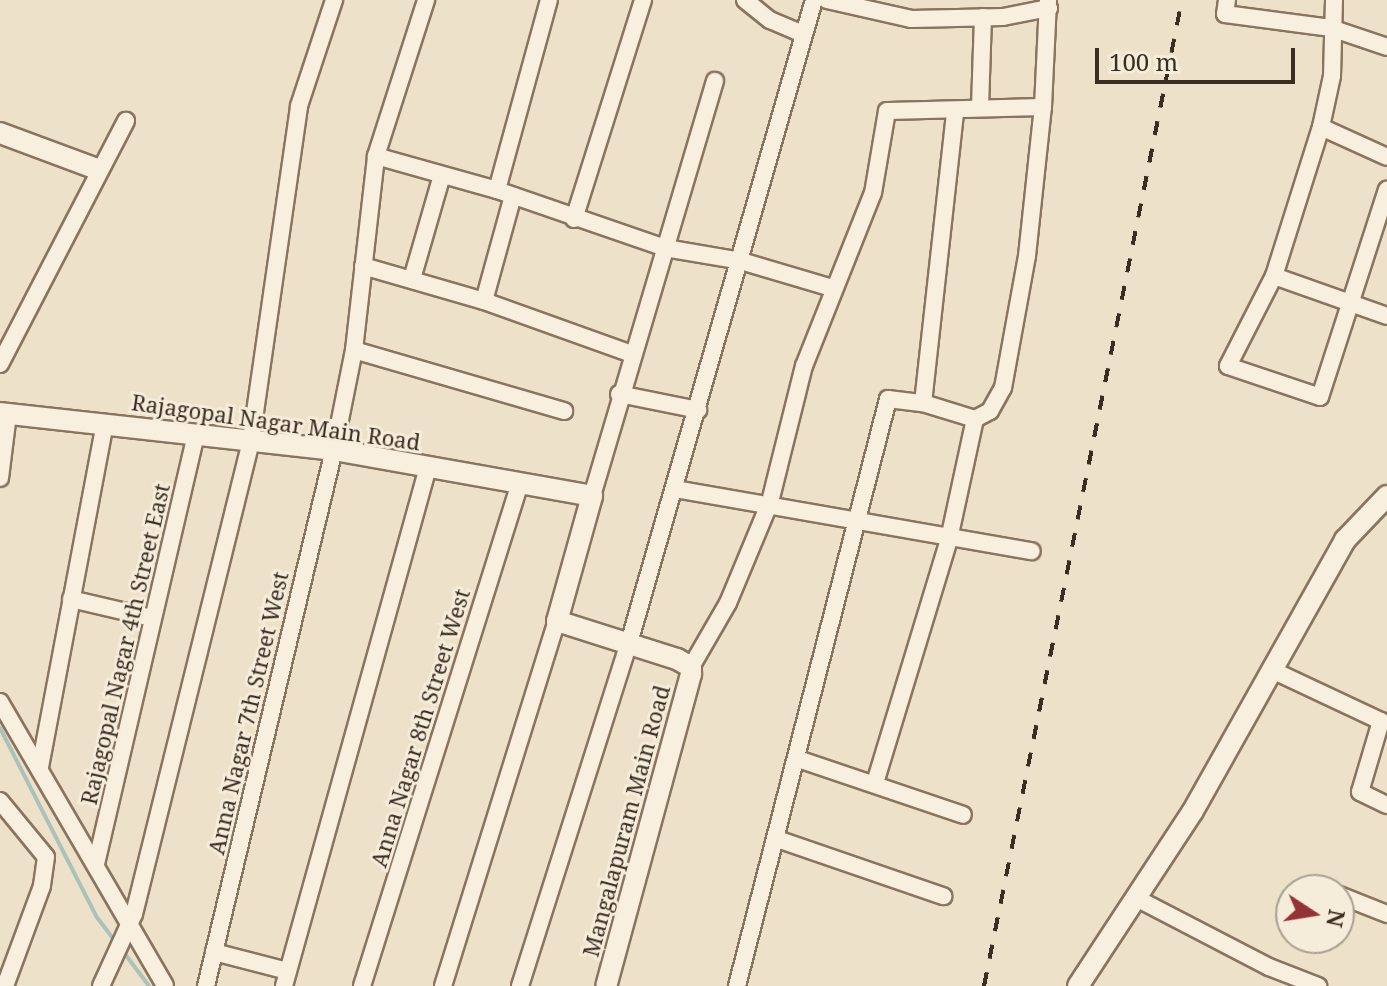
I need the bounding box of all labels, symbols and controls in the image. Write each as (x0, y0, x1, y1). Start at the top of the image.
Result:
scale bar (1099, 32, 1299, 82)
text: 100 m (1109, 45, 1178, 78)
street label: Rajagopal Nagar Main Road (130, 389, 422, 455)
street label: Rajagopal Nagar 4th Street East (75, 481, 175, 807)
street label: Anna Nagar 7th Street West (203, 569, 293, 857)
street label: Anna Nagar 8th Street West (365, 586, 475, 870)
street label: Mangalapuram Main Road (577, 682, 675, 960)
north arrow (1275, 874, 1355, 954)
text: N (1320, 907, 1353, 930)

